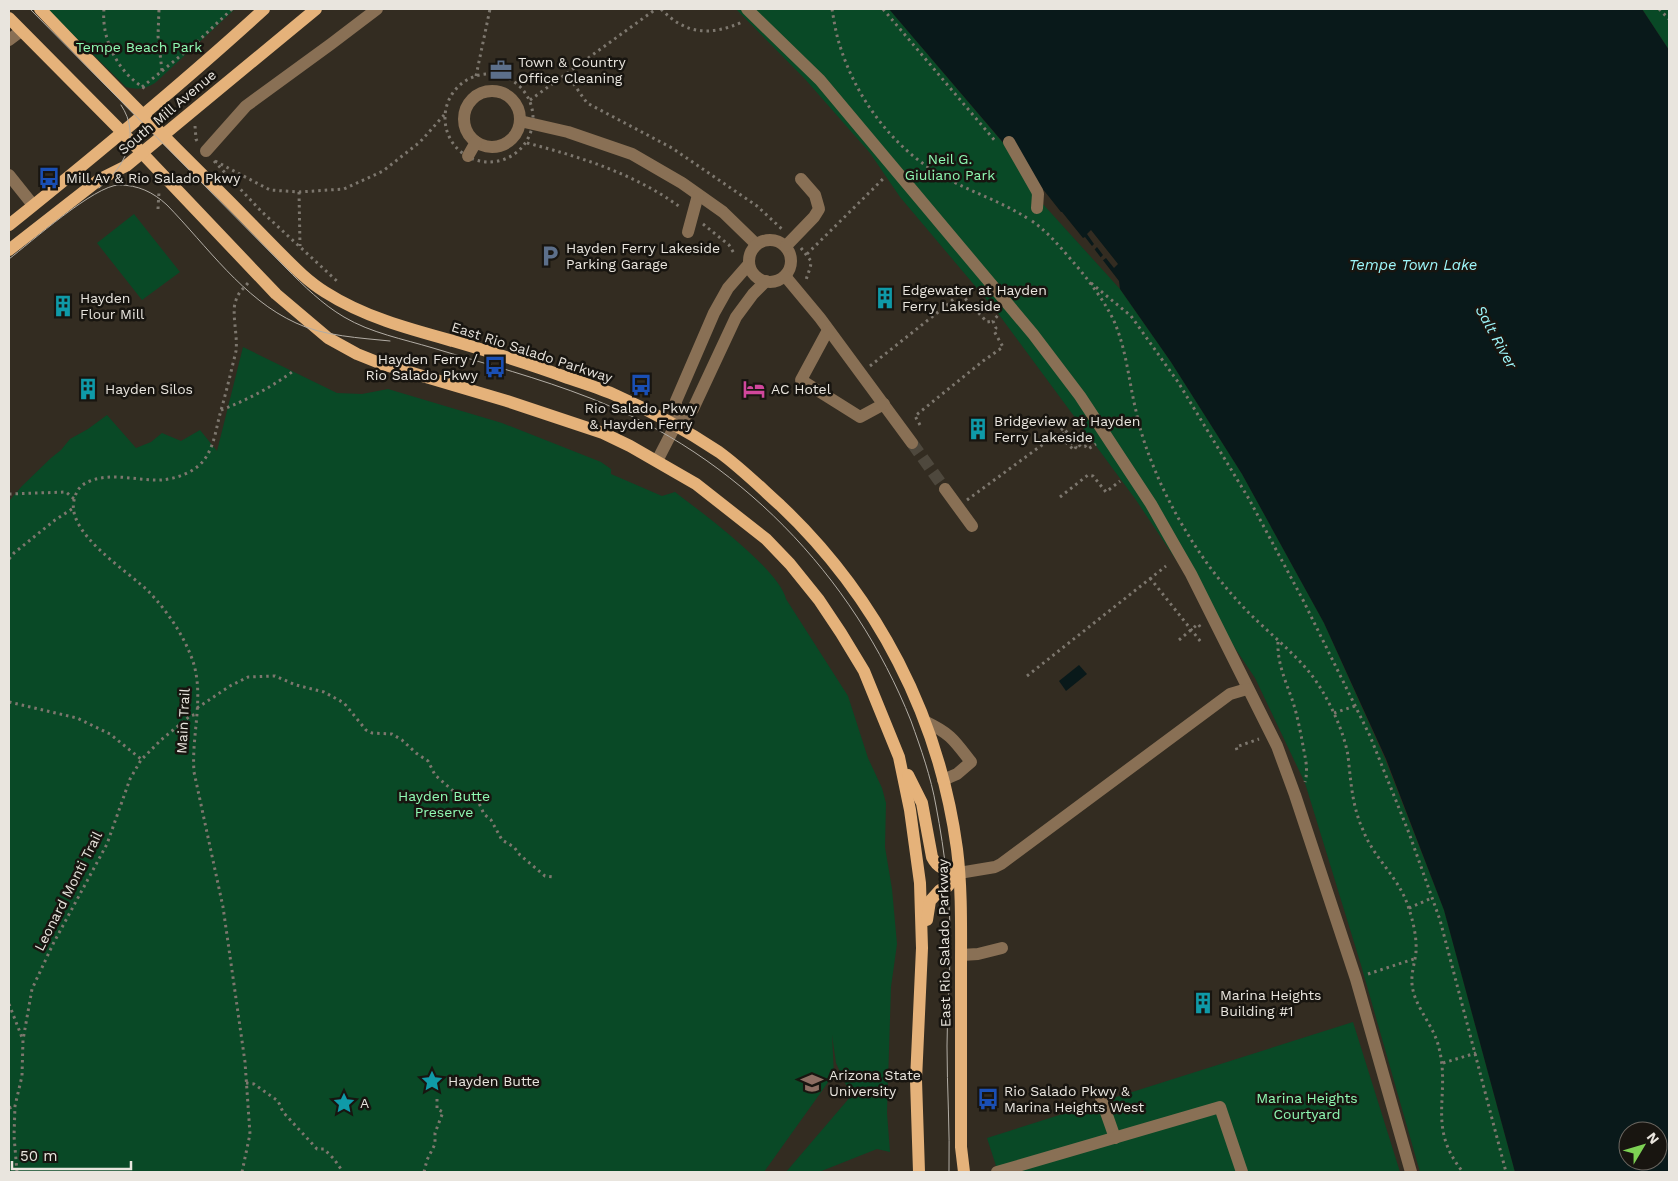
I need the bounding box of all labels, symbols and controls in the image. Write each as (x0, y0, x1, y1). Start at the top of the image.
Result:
park label: Tempe Beach Park (76, 39, 202, 55)
place label: Town & Country Office Cleaning (518, 54, 627, 86)
office icon: Town & Country Office Cleaning (488, 57, 514, 83)
street label: South Mill Avenue (115, 66, 219, 158)
park label: Neil G. Giuliano Park (905, 151, 995, 183)
bus stop icon: Mill Av & Rio Salado Pkwy (36, 165, 62, 191)
place label: Mill Av & Rio Salado Pkwy (66, 170, 241, 186)
place label: Hayden Ferry Lakeside Parking Garage (566, 240, 720, 272)
parking icon: Hayden Ferry Lakeside Parking Garage (537, 243, 563, 269)
water label: Tempe Town Lake (1349, 256, 1477, 274)
place label: Edgewater at Hayden Ferry Lakeside (902, 282, 1047, 314)
building icon: Edgewater at Hayden Ferry Lakeside (872, 285, 898, 311)
place label: Hayden Flour Mill (80, 290, 145, 322)
building icon: Hayden Flour Mill (50, 293, 76, 319)
water label: Salt River (1471, 302, 1521, 373)
street label: East Rio Salado Parkway (449, 318, 615, 386)
place label: Hayden Ferry / Rio Salado Pkwy (366, 351, 479, 383)
bus stop icon: Hayden Ferry / Rio Salado Pkwy (482, 354, 508, 380)
bus stop icon: Rio Salado Pkwy & Hayden Ferry (628, 372, 654, 398)
building icon: Hayden Silos (75, 376, 101, 402)
hotel icon: AC Hotel (741, 376, 767, 402)
place label: Hayden Silos (105, 381, 193, 397)
place label: AC Hotel (771, 381, 832, 397)
place label: Rio Salado Pkwy & Hayden Ferry (585, 400, 698, 432)
place label: Bridgeview at Hayden Ferry Lakeside (994, 413, 1141, 445)
building icon: Bridgeview at Hayden Ferry Lakeside (965, 416, 991, 442)
street label: Main Trail (173, 687, 193, 754)
park label: Hayden Butte Preserve (398, 788, 490, 820)
street label: Leonard Monti Trail (31, 828, 105, 953)
street label: East Rio Salado Parkway (935, 858, 953, 1027)
place label: Marina Heights Building #1 (1220, 987, 1322, 1019)
building icon: Marina Heights Building #1 (1190, 990, 1216, 1016)
place label: Arizona State University (829, 1067, 921, 1099)
place icon: Hayden Butte (419, 1068, 445, 1094)
school or university icon: Arizona State University (799, 1070, 825, 1096)
place label: Hayden Butte (448, 1073, 540, 1089)
place label: Rio Salado Pkwy & Marina Heights West (1004, 1083, 1144, 1115)
bus stop icon: Rio Salado Pkwy & Marina Heights West (975, 1086, 1001, 1112)
place icon: A (331, 1090, 357, 1116)
park label: Marina Heights Courtyard (1256, 1090, 1358, 1122)
place label: A (360, 1095, 369, 1111)
north arrow (1618, 1121, 1668, 1171)
text: N (1644, 1129, 1663, 1147)
scale bar (12, 1138, 131, 1170)
text: 50 m (20, 1147, 57, 1165)

